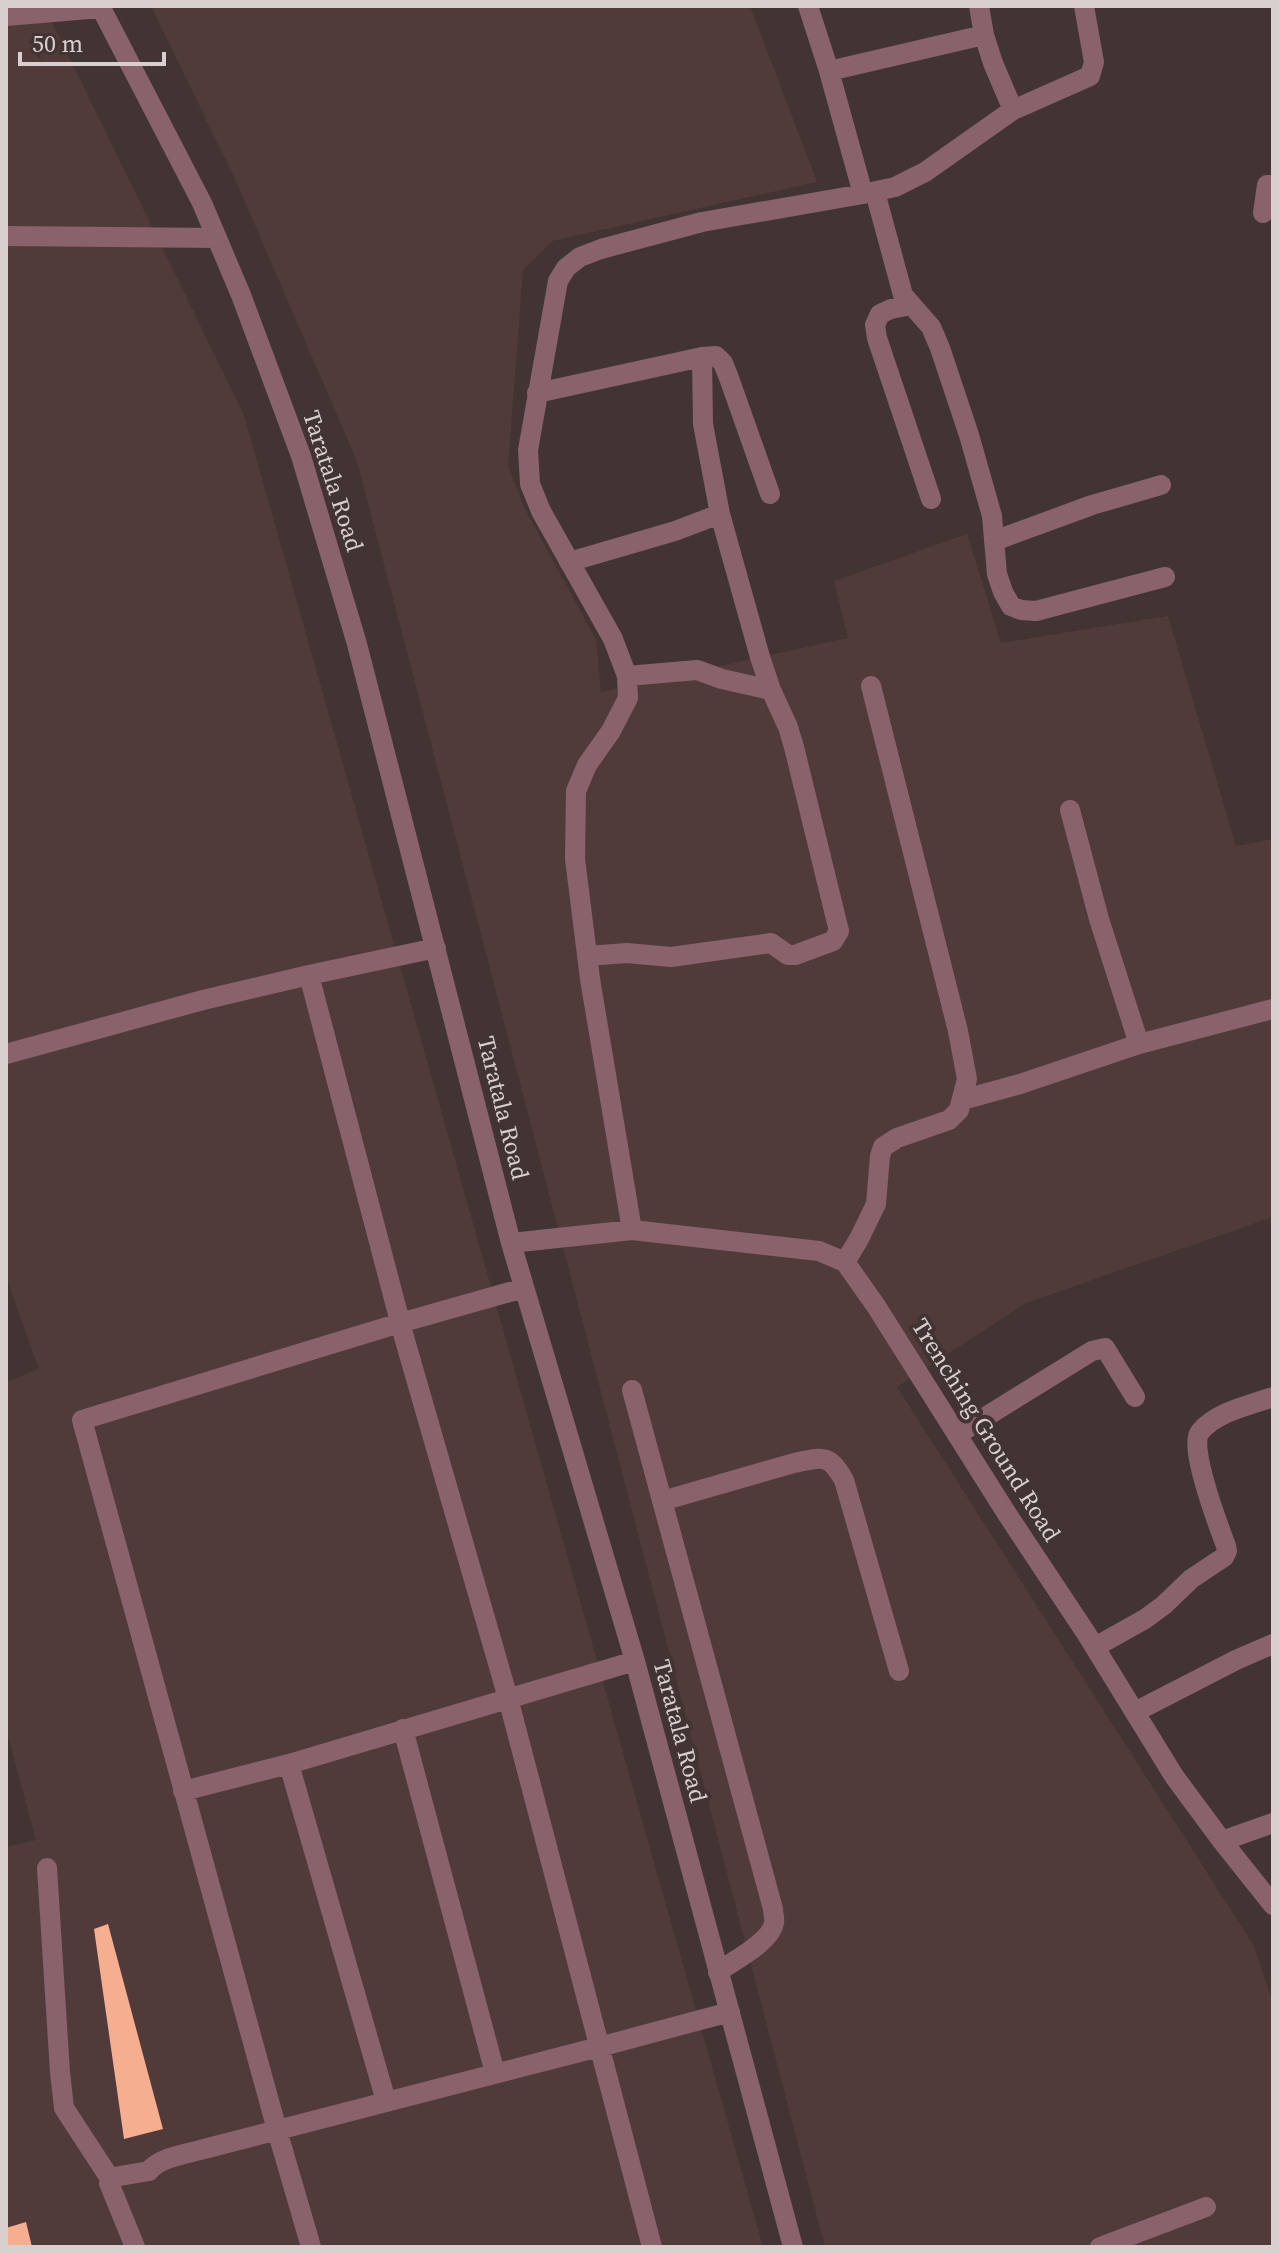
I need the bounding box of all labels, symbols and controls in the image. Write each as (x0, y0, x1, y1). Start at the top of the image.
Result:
scale bar (20, 16, 164, 66)
text: 50 m (32, 27, 83, 60)
street label: Taratala Road (295, 406, 372, 556)
street label: Taratala Road (470, 1033, 537, 1183)
street label: Trenching Ground Road (904, 1312, 1069, 1548)
street label: Taratala Road (646, 1656, 716, 1806)

